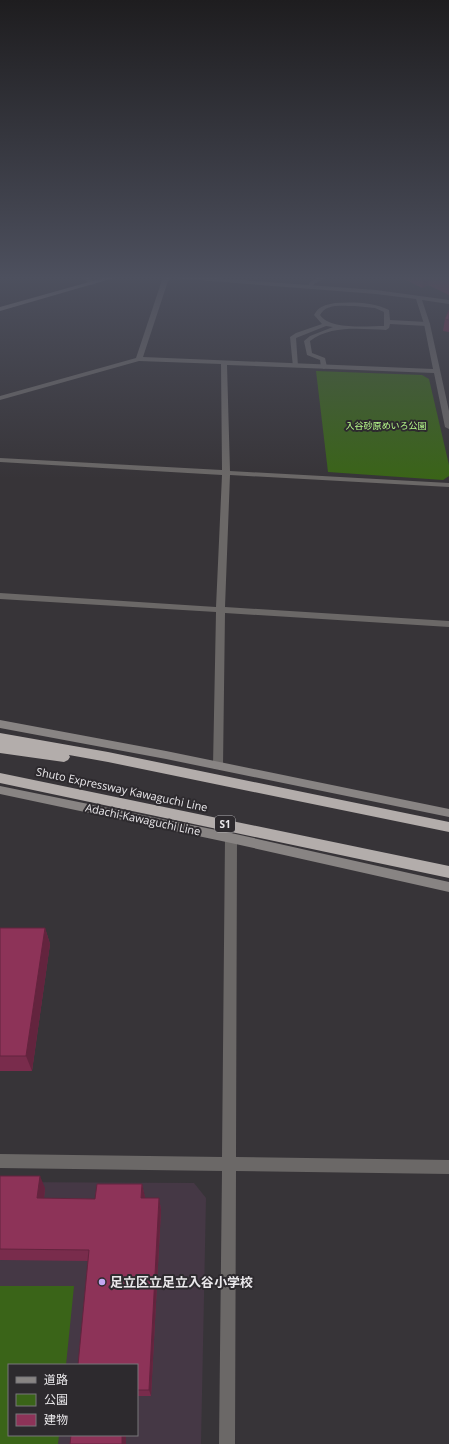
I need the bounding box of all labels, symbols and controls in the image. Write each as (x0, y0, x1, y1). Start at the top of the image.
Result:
park label: 入谷砂原めいろ公園 (345, 419, 427, 432)
street label: Shuto Expressway Kawaguchi Line (35, 763, 209, 815)
street label: Adachi-Kawaguchi Line (84, 799, 202, 839)
road number: S1 (215, 816, 235, 832)
place label: 足立区立足立入谷小学校 (110, 1273, 253, 1291)
marker: 足立区立足立入谷小学校 (97, 1277, 107, 1287)
legend (8, 1364, 138, 1436)
text: 道路 (44, 1371, 68, 1388)
text: 公園 (44, 1391, 68, 1408)
text: 建物 (44, 1411, 68, 1428)

